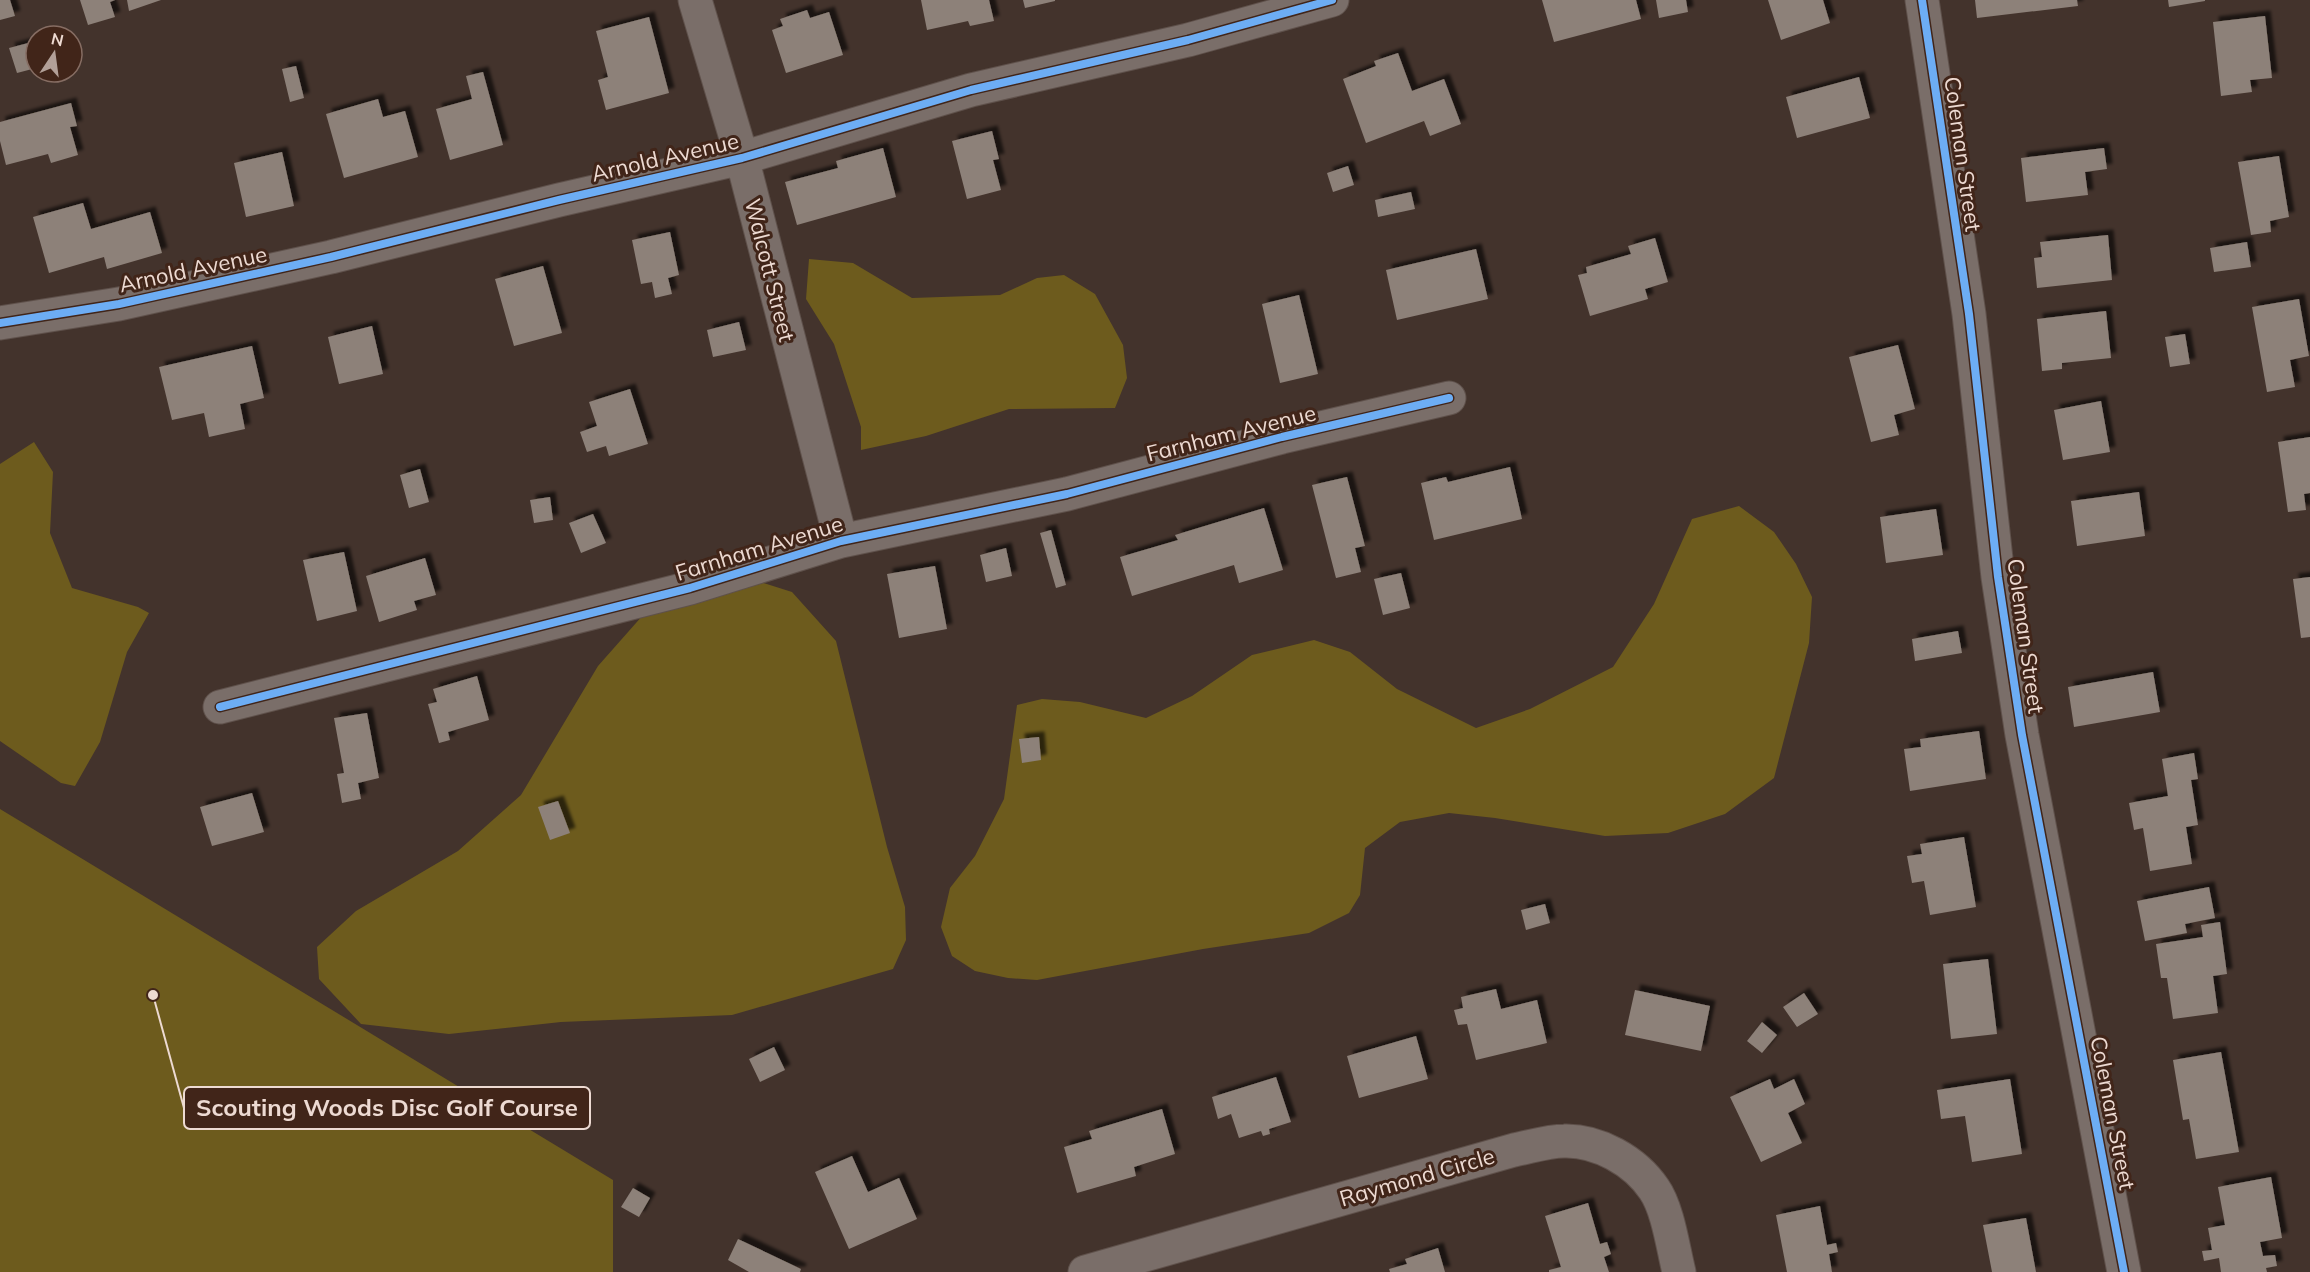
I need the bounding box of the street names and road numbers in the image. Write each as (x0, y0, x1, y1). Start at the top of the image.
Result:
street label: Coleman Street (1938, 75, 1988, 233)
street label: Arnold Avenue (589, 126, 741, 188)
street label: Walcott Street (739, 196, 801, 345)
street label: Arnold Avenue (117, 240, 269, 298)
street label: Farnham Avenue (1143, 398, 1319, 468)
street label: Farnham Avenue (672, 509, 846, 587)
street label: Coleman Street (2001, 557, 2051, 715)
street label: Coleman Street (2084, 1034, 2142, 1193)
street label: Raymond Circle (1336, 1142, 1498, 1212)

